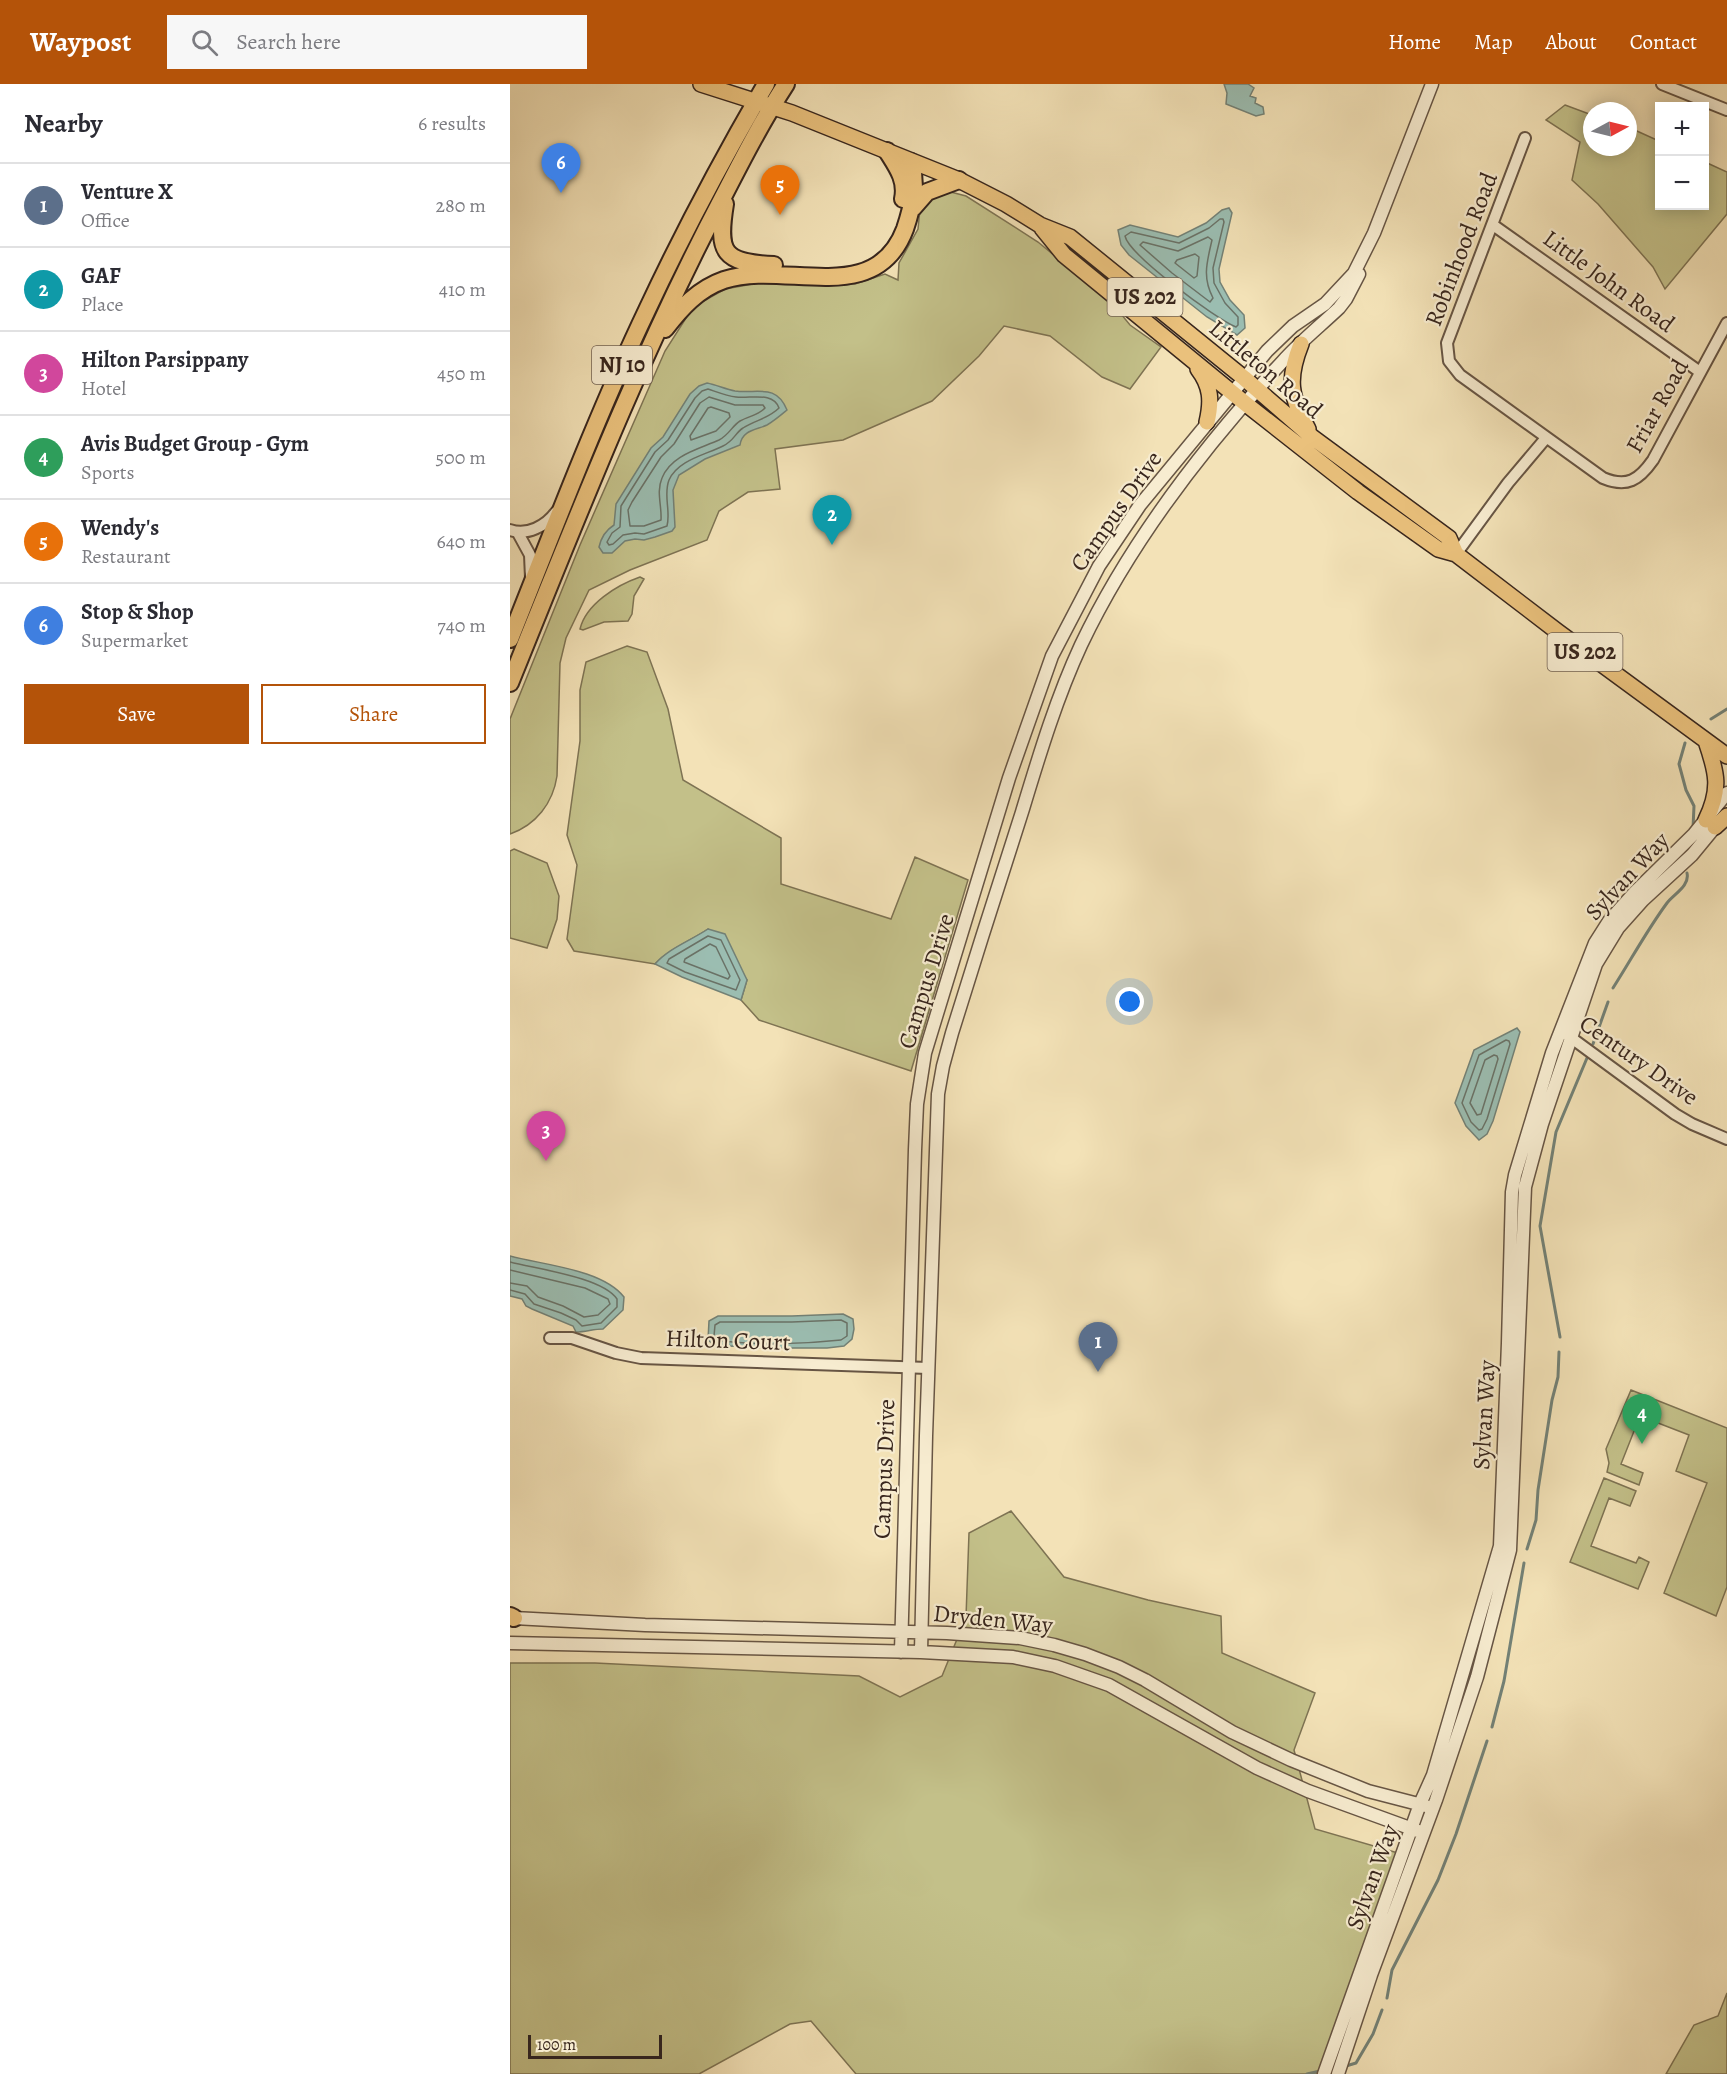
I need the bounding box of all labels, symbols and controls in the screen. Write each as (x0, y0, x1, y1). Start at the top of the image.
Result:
search box (167, 15, 587, 69)
text: Waypost (30, 23, 131, 61)
icon: search (188, 26, 221, 59)
text: Search here (236, 27, 341, 57)
text: Home (1388, 28, 1441, 56)
text: Map (1474, 28, 1512, 56)
text: About (1545, 28, 1597, 56)
text: Contact (1630, 28, 1697, 56)
north arrow (1583, 102, 1637, 156)
map controls (1655, 102, 1709, 210)
button: + (1655, 102, 1709, 156)
text: Nearby (24, 106, 103, 141)
text: 6 results (418, 110, 486, 137)
pin: 6 (542, 144, 580, 193)
button: − (1655, 156, 1709, 210)
pin: 5 (760, 166, 800, 215)
street label: Robinhood Road (1417, 167, 1505, 331)
text: Venture X (81, 177, 173, 207)
text: 1 (40, 192, 47, 219)
text: 280 m (436, 192, 486, 219)
text: Office (81, 207, 130, 234)
street label: Little John Road (1537, 222, 1681, 340)
text: GAF (81, 261, 121, 291)
text: 2 (39, 276, 48, 303)
text: 410 m (439, 276, 486, 303)
road number: US 202 (1108, 278, 1182, 316)
text: Place (81, 291, 123, 318)
street label: Littleton Road (1202, 312, 1330, 426)
text: Hilton Parsippany (81, 345, 248, 375)
road number: NJ 10 (592, 346, 652, 384)
street label: Friar Road (1618, 353, 1696, 459)
text: 3 (39, 360, 48, 387)
text: 450 m (437, 360, 486, 387)
text: Hotel (81, 375, 126, 402)
text: Avis Budget Group - Gym (81, 429, 309, 459)
text: 4 (39, 444, 48, 471)
text: 500 m (435, 444, 486, 471)
street label: Campus Drive (1063, 444, 1169, 578)
text: Sports (81, 459, 134, 486)
pin: 2 (812, 496, 852, 545)
text: Wendy's (81, 513, 159, 543)
text: 5 (39, 528, 48, 555)
text: 640 m (436, 528, 486, 555)
text: Restaurant (81, 543, 171, 570)
text: Stop & Shop (81, 597, 194, 627)
text: 6 (39, 612, 48, 639)
text: 740 m (437, 612, 486, 639)
text: Supermarket (81, 627, 188, 654)
road number: US 202 (1548, 633, 1622, 671)
button: Save (24, 684, 249, 744)
button: Share (261, 684, 486, 744)
street label: Sylvan Way (1578, 825, 1676, 927)
street label: Campus Drive (890, 909, 962, 1053)
your location (1115, 987, 1144, 1016)
street label: Century Drive (1573, 1007, 1705, 1113)
pin: 3 (526, 1112, 566, 1161)
street label: Hilton Court (665, 1322, 791, 1358)
pin: 1 (1078, 1322, 1118, 1372)
street label: Sylvan Way (1465, 1359, 1503, 1471)
pin: 4 (1622, 1394, 1662, 1444)
street label: Campus Drive (866, 1398, 902, 1540)
street label: Dryden Way (932, 1597, 1055, 1641)
street label: Sylvan Way (1338, 1820, 1406, 1934)
scale bar (528, 2032, 662, 2060)
text: 100 m (537, 2034, 576, 2056)

